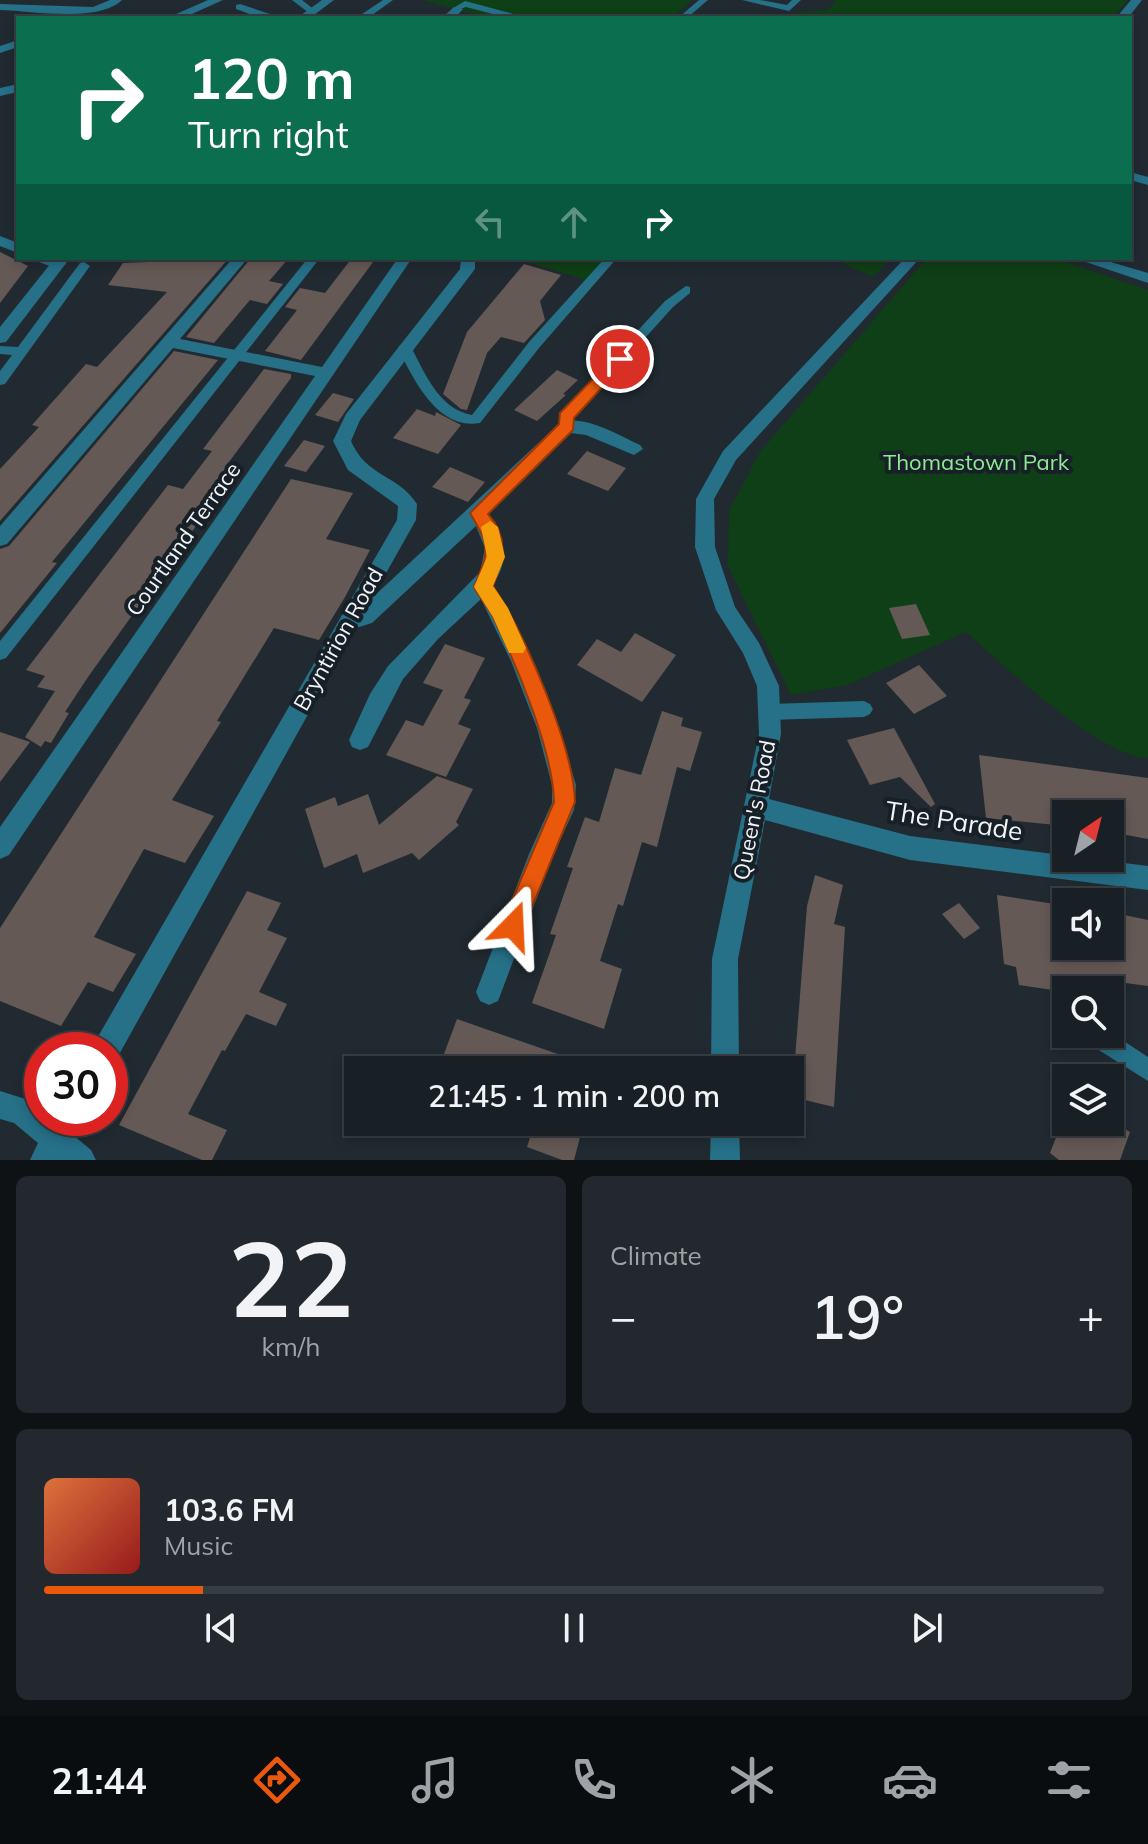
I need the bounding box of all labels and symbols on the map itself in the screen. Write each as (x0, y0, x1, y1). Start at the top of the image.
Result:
pin (586, 325, 654, 393)
park label: Thomastown Park (883, 448, 1070, 476)
street label: Courtland Terrace (120, 457, 246, 621)
street label: Bryntirion Road (287, 562, 389, 716)
street label: Queen's Road (727, 738, 781, 882)
street label: The Parade (883, 793, 1025, 848)
north arrow (1052, 800, 1124, 872)
position arrow (471, 884, 555, 968)
speed limit sign: 30 (24, 1032, 128, 1136)

